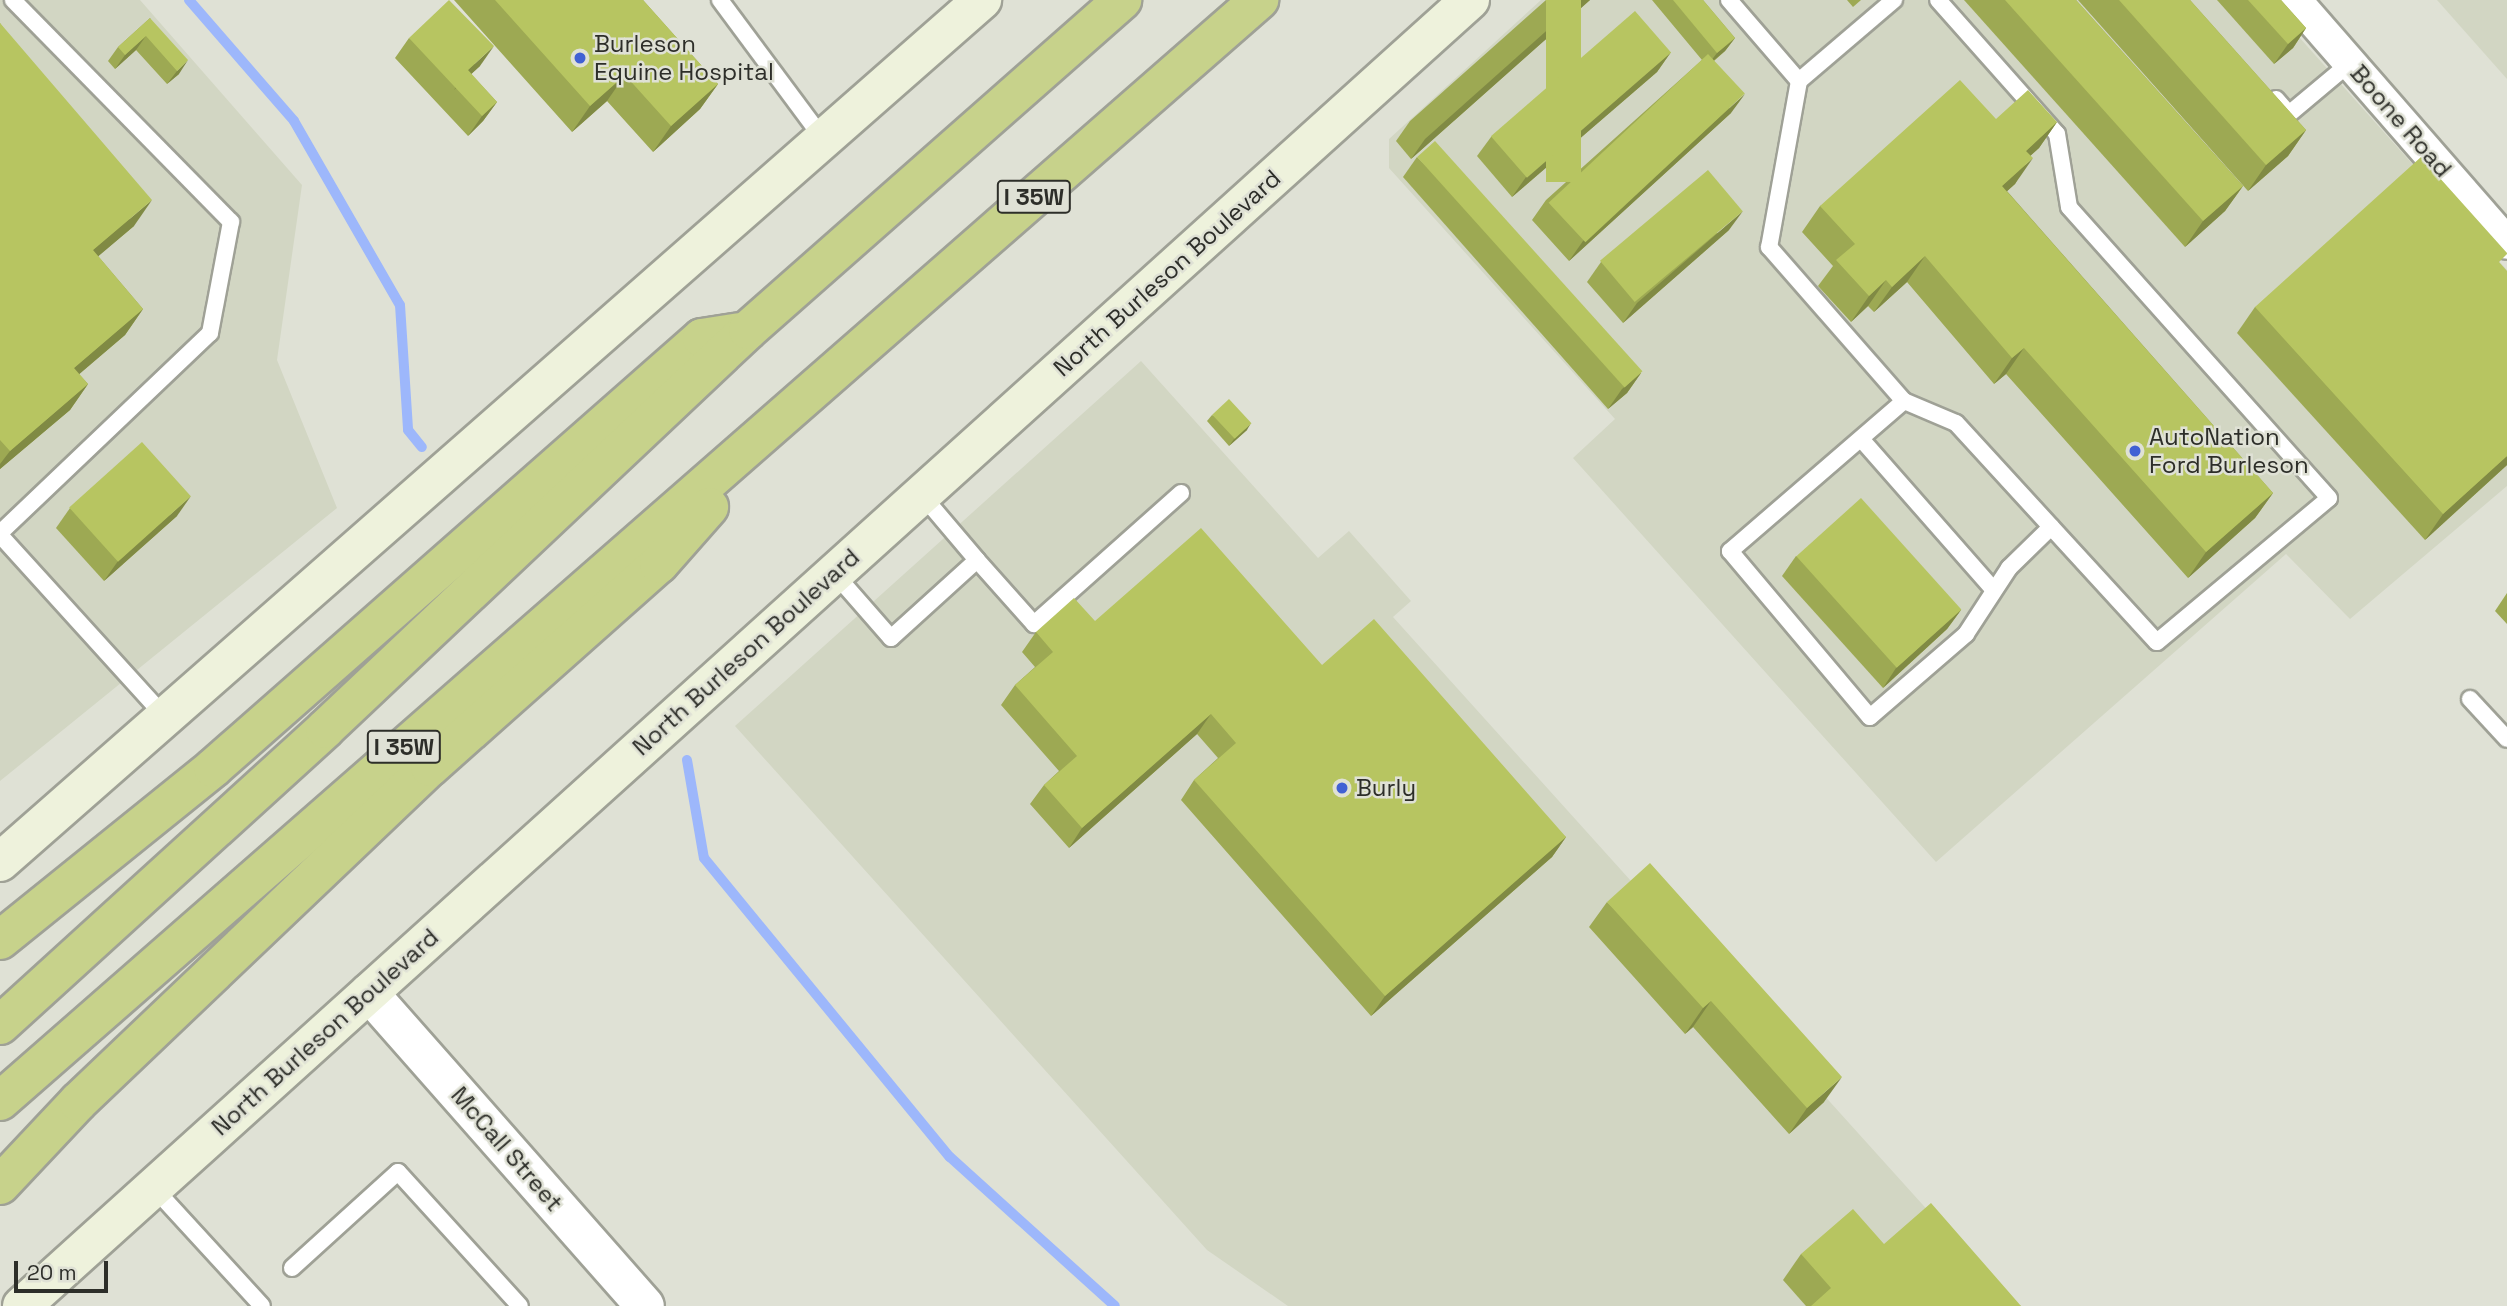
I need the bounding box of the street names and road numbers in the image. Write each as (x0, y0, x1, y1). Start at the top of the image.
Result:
street label: Boone Road (2344, 59, 2458, 183)
street label: North Burleson Boulevard (1048, 164, 1286, 382)
road number: I 35W (996, 178, 1072, 216)
street label: North Burleson Boulevard (627, 543, 865, 761)
road number: I 35W (366, 727, 442, 766)
street label: North Burleson Boulevard (206, 923, 444, 1141)
street label: McCall Street (445, 1081, 569, 1217)

